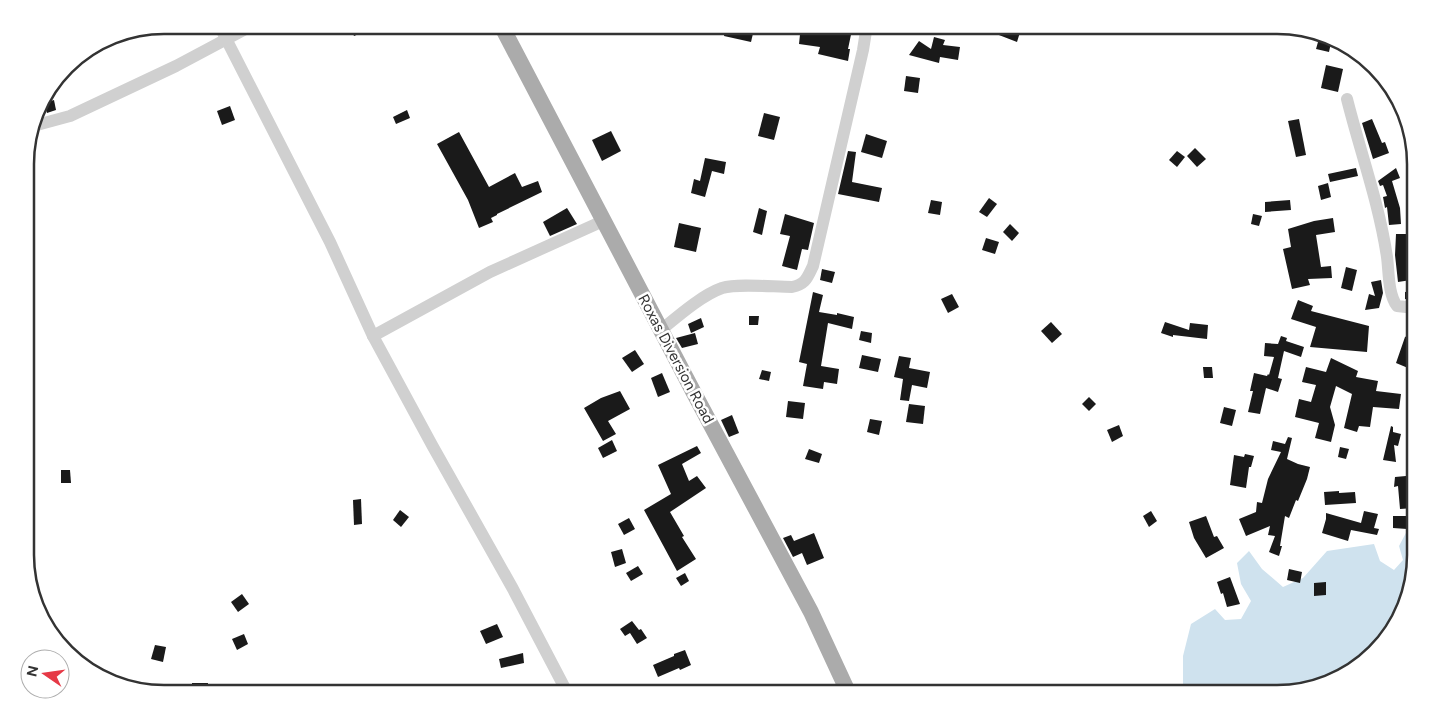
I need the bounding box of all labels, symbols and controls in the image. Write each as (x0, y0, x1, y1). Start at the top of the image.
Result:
street label: Roxas Diversion Road (634, 291, 718, 427)
north arrow (20, 649, 70, 699)
text: N (23, 664, 42, 678)

